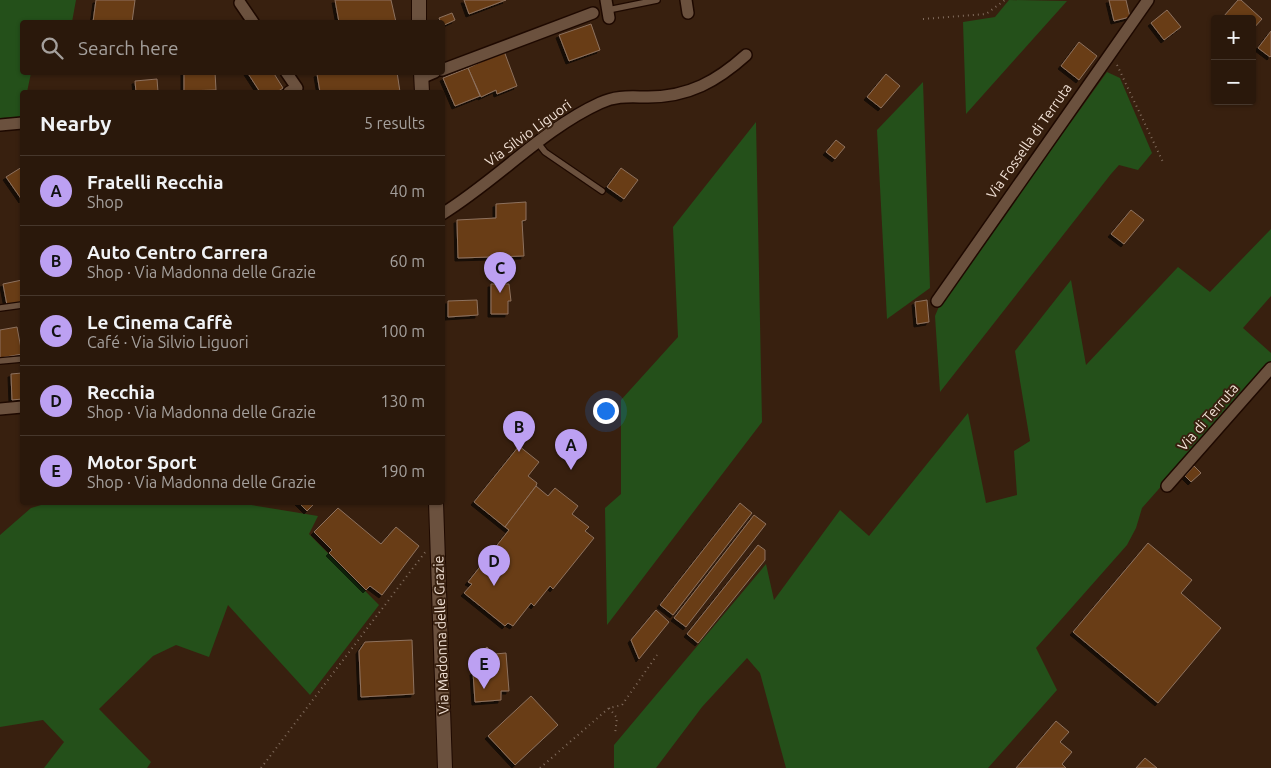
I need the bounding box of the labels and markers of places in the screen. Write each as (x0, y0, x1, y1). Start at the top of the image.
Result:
pin: C (484, 252, 516, 293)
pin: B (503, 411, 535, 452)
pin: A (555, 429, 587, 470)
pin: D (478, 545, 510, 586)
pin: E (468, 648, 500, 689)

